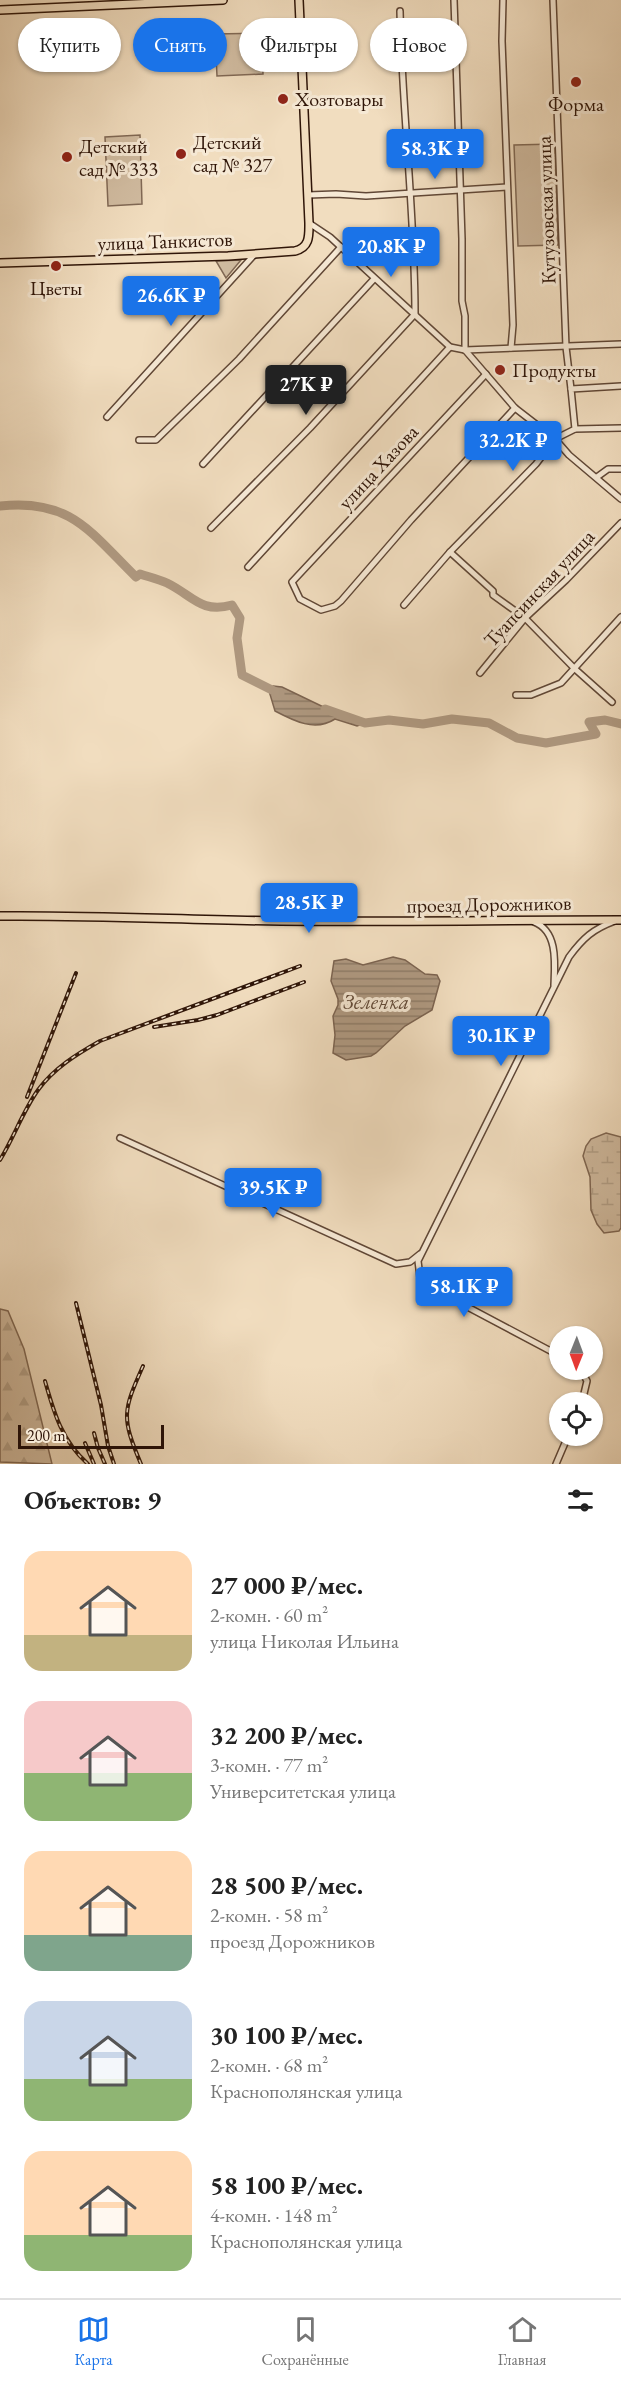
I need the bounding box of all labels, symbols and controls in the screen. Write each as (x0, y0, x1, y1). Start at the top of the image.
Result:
chip: Купить (18, 18, 121, 72)
chip: Снять (133, 18, 227, 72)
chip: Фильтры (239, 18, 358, 72)
chip: Новое (370, 18, 467, 72)
marker: Форма (569, 75, 583, 89)
place label: Хозтовары (294, 86, 384, 112)
place label: Форма (548, 91, 604, 117)
marker: Хозтовары (276, 92, 290, 106)
place label: Детский сад № 327 (193, 129, 272, 178)
pin: 58.3K ₽ (380, 129, 490, 180)
place label: Детский сад № 333 (79, 133, 158, 182)
text: 58.3K ₽ (401, 135, 469, 161)
street label: Кутузовская улица (530, 135, 562, 285)
marker: Детский сад № 327 (174, 147, 188, 161)
marker: Детский сад № 333 (60, 150, 74, 164)
street label: улица Танкистов (97, 226, 233, 256)
pin: 20.8K ₽ (336, 227, 446, 278)
text: 20.8K ₽ (357, 233, 425, 259)
marker: Цветы (49, 259, 63, 273)
place label: Цветы (30, 275, 82, 301)
pin: 26.6K ₽ (116, 276, 226, 327)
text: 26.6K ₽ (137, 282, 205, 308)
place label: Продукты (512, 357, 596, 383)
marker: Продукты (493, 363, 507, 377)
pin: 27K ₽ (264, 365, 348, 416)
text: 27K ₽ (279, 371, 333, 397)
street label: улица Хазова (332, 419, 424, 515)
pin: 32.2K ₽ (458, 421, 568, 472)
text: 32.2K ₽ (479, 427, 547, 453)
street label: Туапсинская улица (478, 524, 600, 652)
pin: 28.5K ₽ (254, 883, 364, 934)
text: 28.5K ₽ (275, 889, 343, 915)
street label: проезд Дорожников (406, 890, 572, 918)
water label: Зеленка (343, 988, 409, 1015)
pin: 30.1K ₽ (446, 1016, 556, 1067)
text: 30.1K ₽ (467, 1022, 535, 1048)
pin: 39.5K ₽ (218, 1168, 328, 1219)
text: 39.5K ₽ (239, 1174, 307, 1200)
pin: 58.1K ₽ (409, 1267, 519, 1318)
text: 58.1K ₽ (430, 1273, 498, 1299)
north arrow (549, 1326, 603, 1380)
map controls (549, 1326, 603, 1446)
button: locate (549, 1392, 603, 1446)
scale bar (18, 1422, 164, 1450)
text: 200 m (27, 1425, 66, 1446)
text: Объектов: 9 (24, 1483, 161, 1517)
icon: filters (564, 1484, 597, 1517)
text: 27 000 ₽/мес. (210, 1568, 363, 1602)
icon: home (72, 1575, 144, 1647)
text: 2-комн. · 60 m² (210, 1602, 328, 1628)
text: улица Николая Ильина (210, 1628, 399, 1654)
text: 32 200 ₽/мес. (210, 1718, 363, 1752)
icon: home (72, 1725, 144, 1797)
text: 3-комн. · 77 m² (210, 1752, 328, 1778)
text: Университетская улица (210, 1778, 396, 1804)
text: 28 500 ₽/мес. (210, 1868, 363, 1902)
icon: home (72, 1875, 144, 1947)
text: 2-комн. · 58 m² (210, 1902, 328, 1928)
text: проезд Дорожников (210, 1928, 375, 1954)
text: 30 100 ₽/мес. (210, 2018, 363, 2052)
icon: home (72, 2025, 144, 2097)
text: 2-комн. · 68 m² (210, 2052, 328, 2078)
text: Краснополянская улица (210, 2078, 403, 2104)
text: 58 100 ₽/мес. (210, 2168, 363, 2202)
icon: home (72, 2175, 144, 2247)
text: 4-комн. · 148 m² (210, 2202, 338, 2228)
text: Краснополянская улица (210, 2228, 403, 2254)
tab: Карта (74, 2313, 113, 2370)
tab: Сохранённые (262, 2313, 349, 2370)
tab: Главная (498, 2313, 547, 2370)

